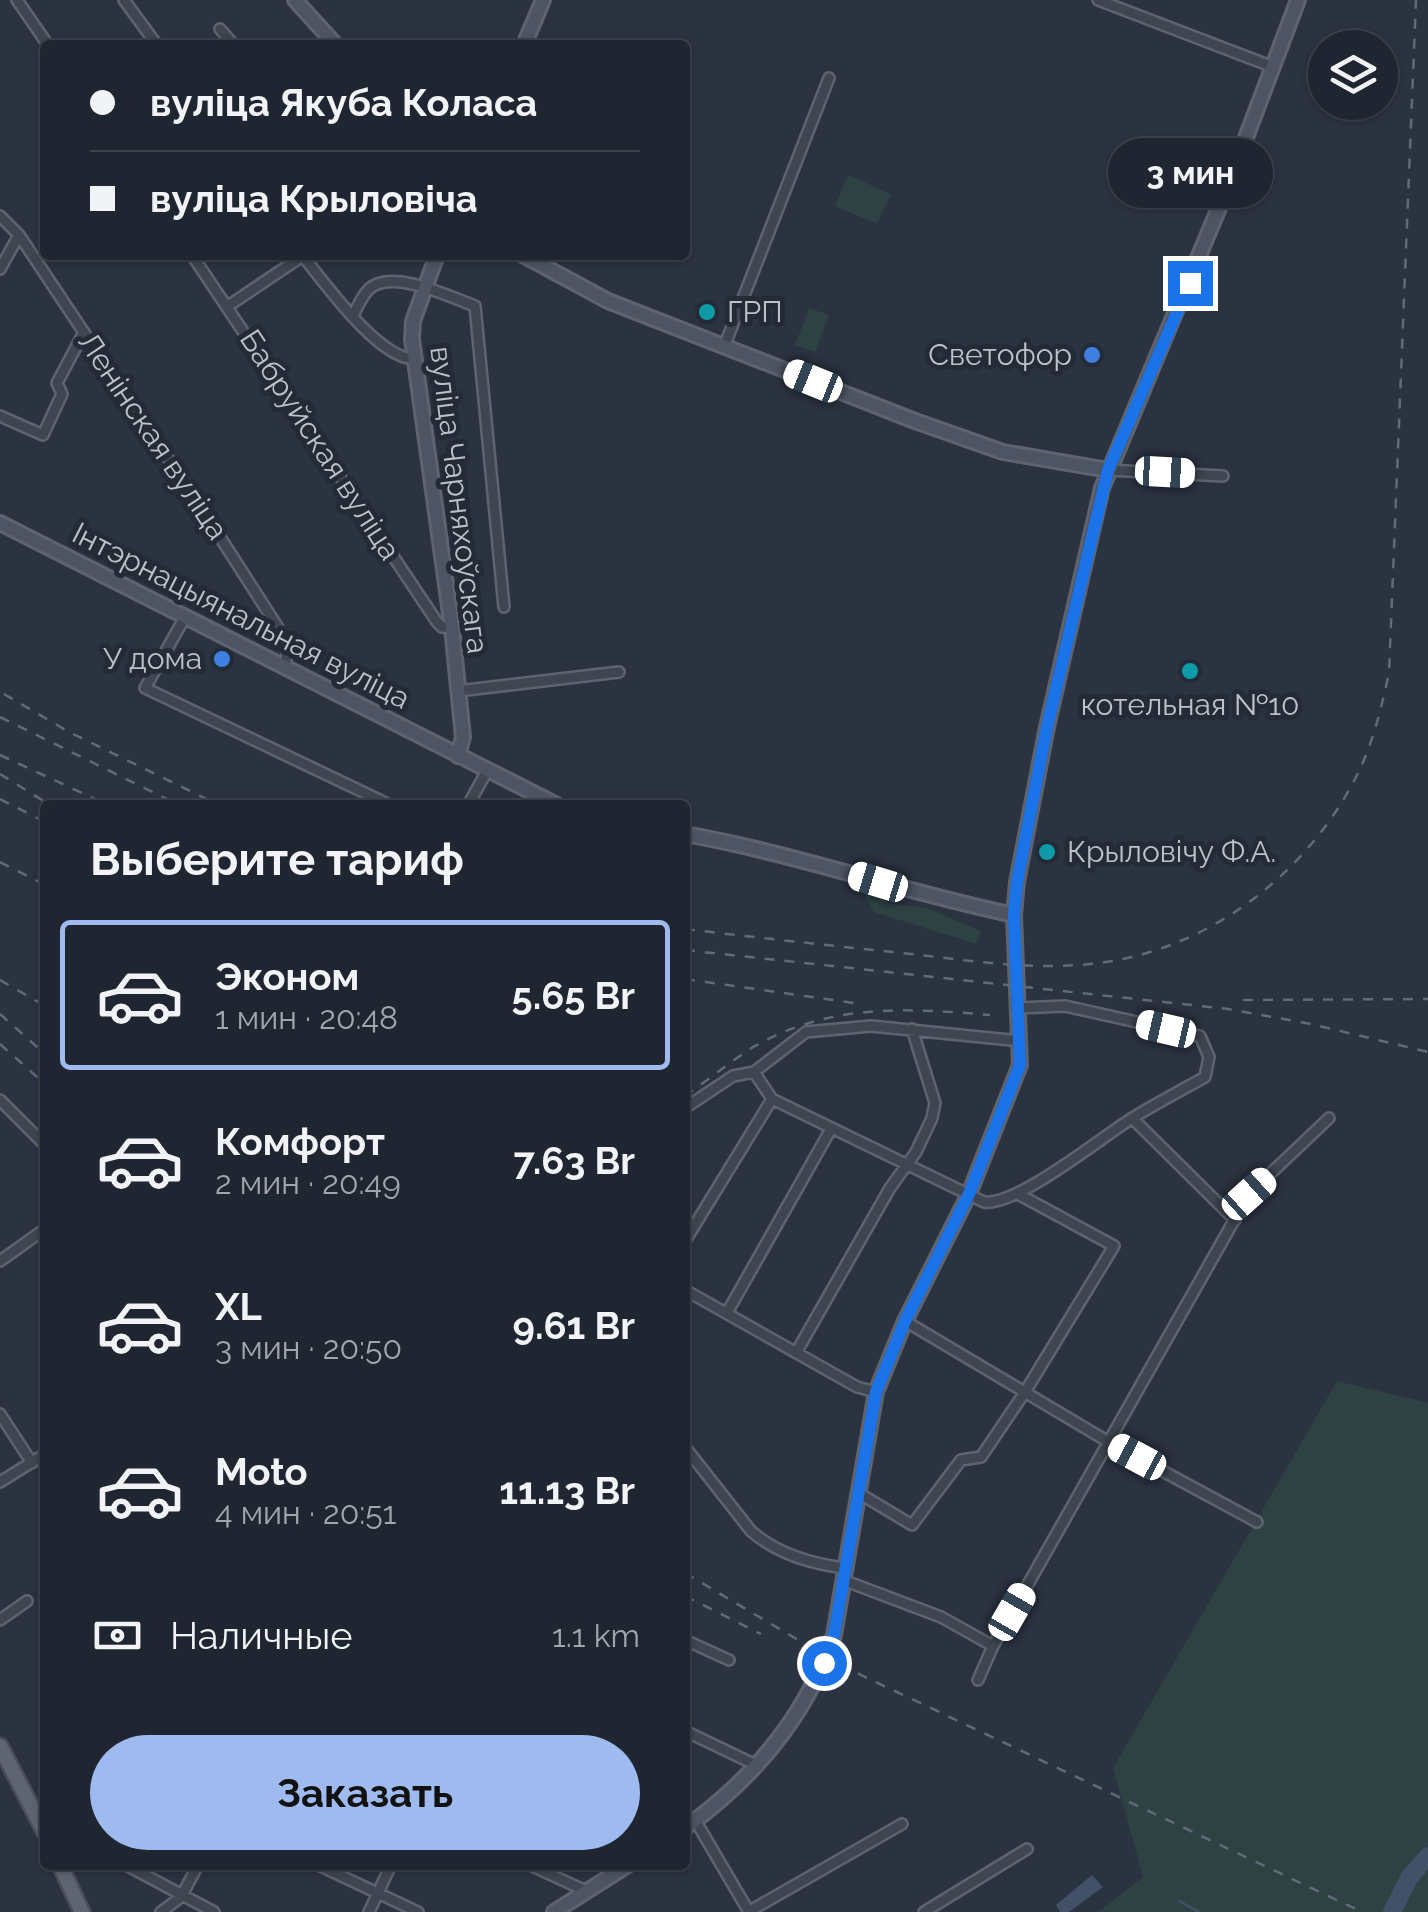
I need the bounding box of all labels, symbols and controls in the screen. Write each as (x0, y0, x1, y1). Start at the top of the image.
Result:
map controls (1308, 30, 1398, 120)
button: layers (1308, 30, 1398, 120)
text: вуліца Якуба Коласа (150, 80, 537, 125)
callout: 3 мин (1108, 138, 1272, 208)
text: 3 мин (1147, 154, 1234, 191)
text: вуліца Крыловіча (150, 176, 478, 221)
route end (1168, 261, 1213, 306)
place label: ГРП (727, 294, 783, 329)
marker: ГРП (696, 301, 718, 323)
street label: Бабруйская вуліца (233, 323, 408, 566)
street label: Ленінская вуліца (71, 326, 236, 546)
place label: Светофор (928, 337, 1072, 372)
street label: вуліца Чарняхоўскага (423, 344, 496, 656)
marker: Светофор (1081, 344, 1103, 366)
car (780, 356, 846, 406)
car (1134, 455, 1196, 489)
street label: Інтэрнацыянальная вуліца (67, 515, 416, 716)
place label: У дома (103, 641, 202, 676)
marker: У дома (211, 648, 233, 670)
marker: котельная №10 (1179, 660, 1201, 682)
place label: котельная №10 (1081, 687, 1299, 722)
text: Выберите тариф (90, 833, 464, 886)
place label: Крыловічу Ф.А. (1067, 834, 1276, 869)
marker: Крыловічу Ф.А. (1036, 841, 1058, 863)
car (845, 859, 911, 905)
icon: car (95, 950, 185, 1040)
text: Эконом (215, 954, 359, 999)
text: 5.65 Br (512, 973, 635, 1018)
text: 1 мин · 20:48 (215, 999, 398, 1036)
car (1133, 1008, 1199, 1050)
icon: car (95, 1115, 185, 1205)
text: Комфорт (215, 1119, 385, 1164)
text: 7.63 Br (514, 1138, 635, 1183)
car (1217, 1163, 1281, 1225)
text: 2 мин · 20:49 (215, 1164, 401, 1201)
icon: car (95, 1280, 185, 1370)
text: XL (215, 1284, 262, 1329)
text: 9.61 Br (513, 1303, 635, 1348)
text: 3 мин · 20:50 (215, 1329, 402, 1366)
car (1103, 1430, 1171, 1484)
icon: car (95, 1445, 185, 1535)
text: Moto (215, 1449, 308, 1494)
text: 11.13 Br (499, 1468, 635, 1513)
text: 4 мин · 20:51 (215, 1494, 397, 1531)
car (984, 1579, 1040, 1645)
icon: cash (90, 1608, 145, 1663)
text: Наличные (170, 1613, 353, 1658)
text: 1.1 km (552, 1617, 640, 1654)
route start (802, 1641, 847, 1686)
button: Заказать (90, 1735, 640, 1850)

